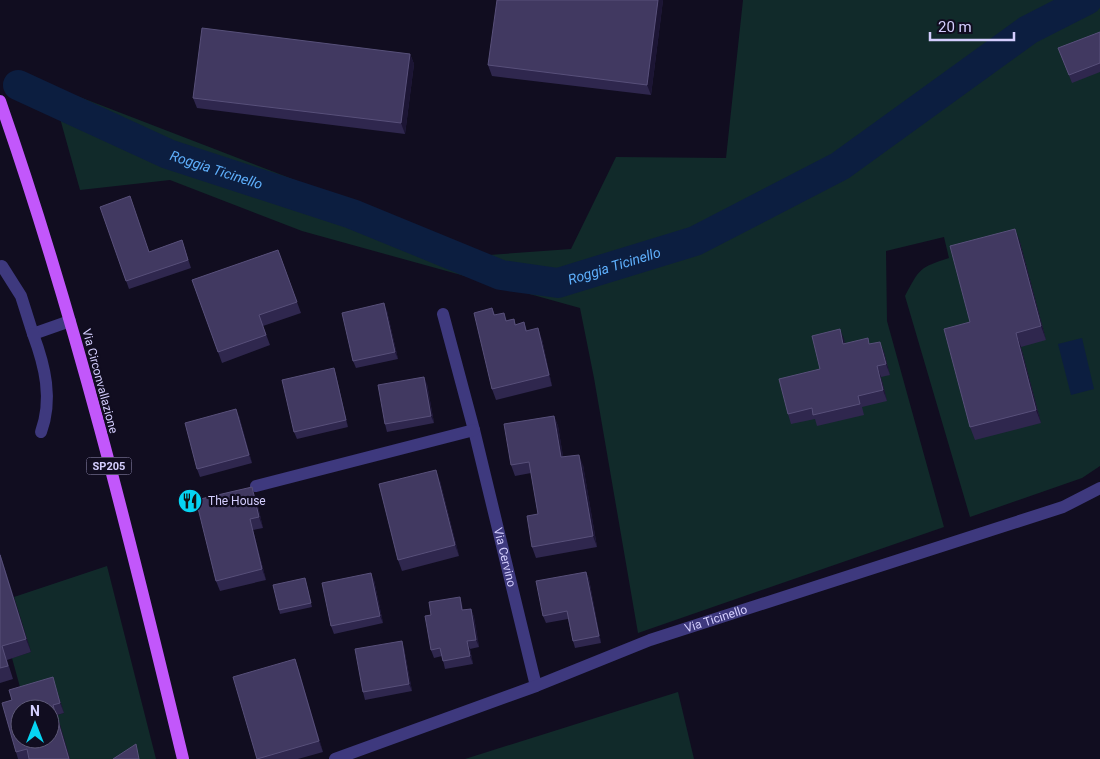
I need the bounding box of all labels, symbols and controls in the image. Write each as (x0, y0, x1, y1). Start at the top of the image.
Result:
scale bar (930, 10, 1014, 42)
text: 20 m (938, 18, 972, 36)
water label: Roggia Ticinello (168, 147, 265, 192)
water label: Roggia Ticinello (566, 244, 663, 288)
street label: Via Circonvallazione (79, 327, 121, 435)
road number: SP205 (86, 458, 132, 474)
restaurant icon: The House (177, 488, 203, 514)
place label: The House (208, 494, 266, 508)
street label: Via Cervino (491, 526, 519, 589)
street label: Via Ticinello (683, 602, 749, 635)
north arrow (10, 699, 60, 749)
text: N (30, 703, 40, 719)

